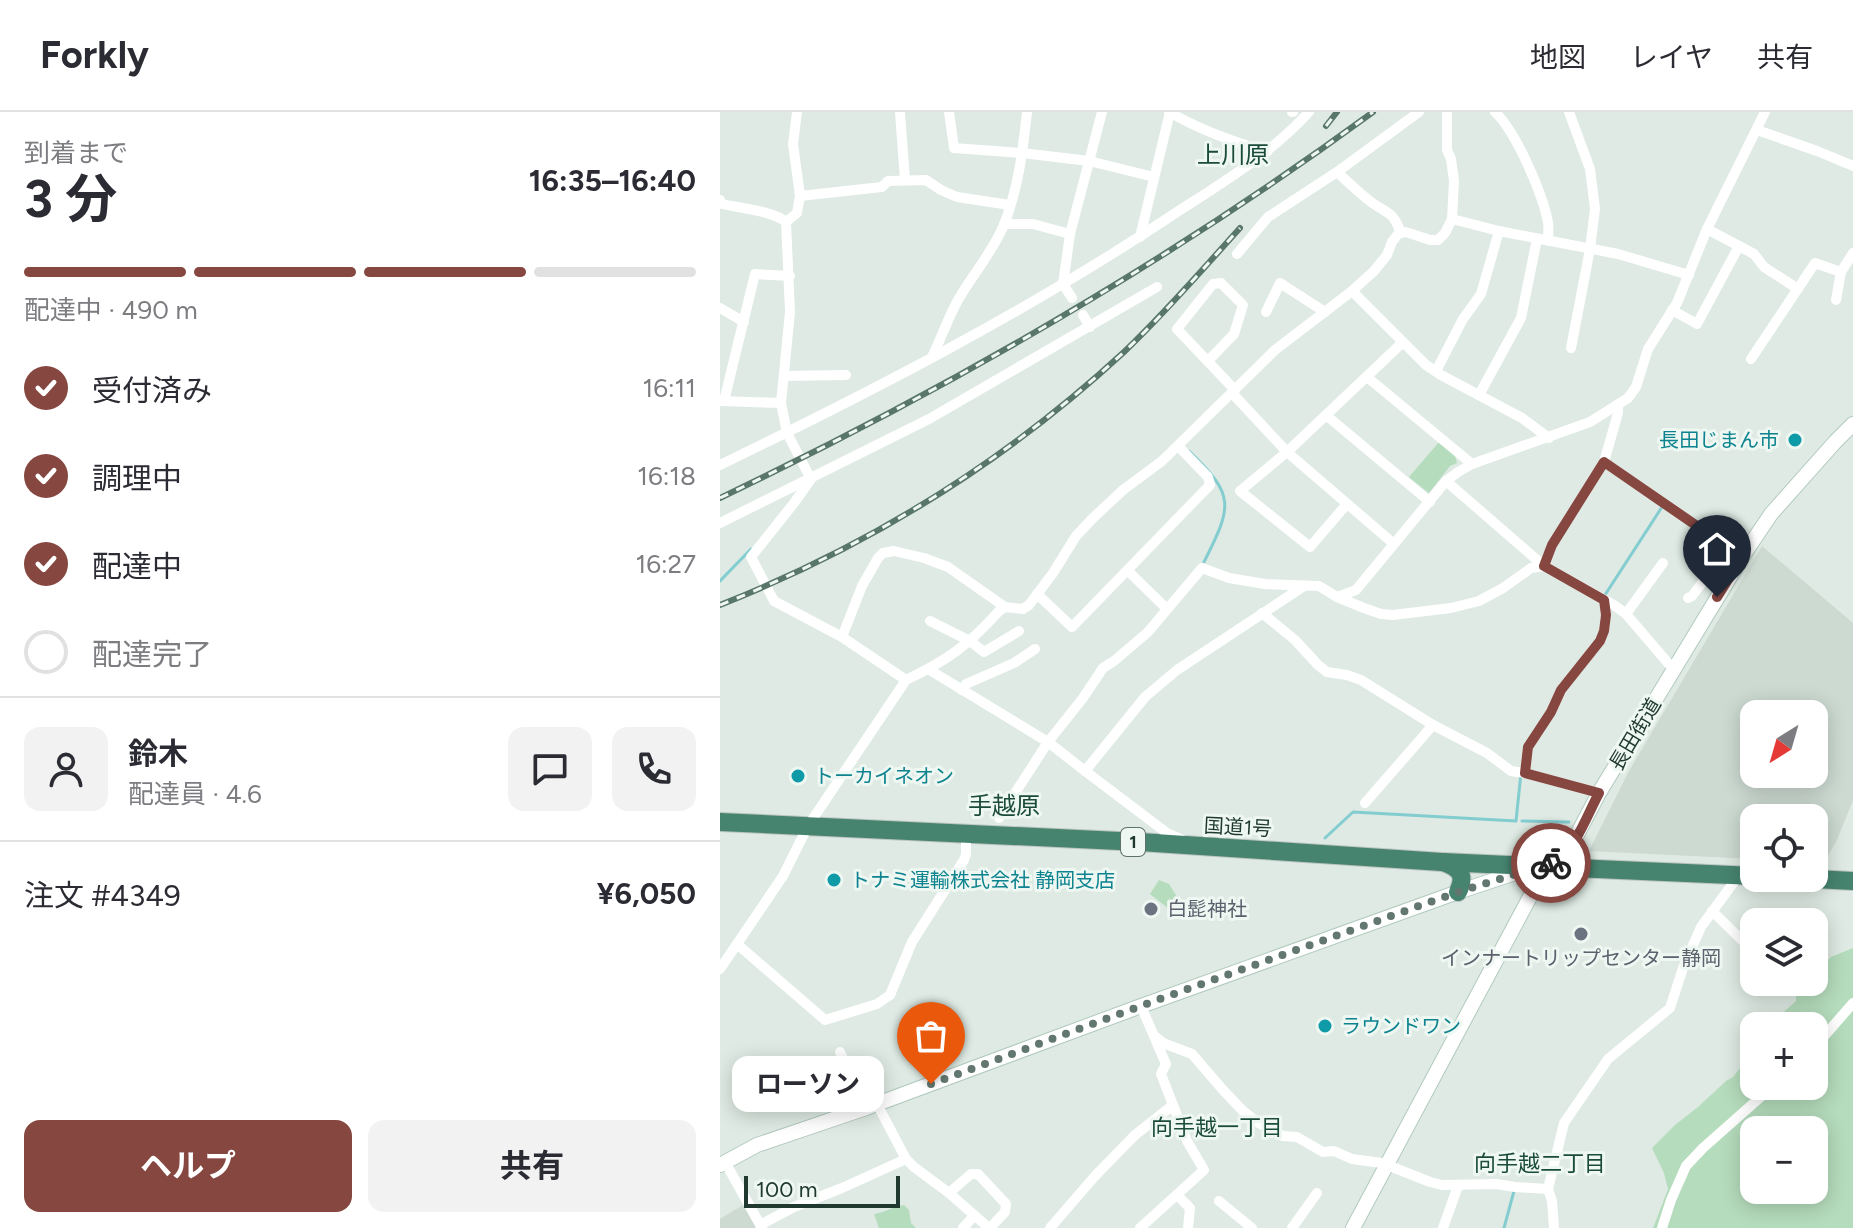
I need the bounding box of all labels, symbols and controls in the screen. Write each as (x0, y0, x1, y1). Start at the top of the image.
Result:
text: Forkly (40, 32, 149, 78)
text: 地図 (1530, 40, 1586, 74)
text: レイヤ (1630, 40, 1713, 74)
text: 共有 (1757, 40, 1813, 74)
text: 到着まで (24, 137, 128, 169)
district label: 上川原 (1197, 140, 1269, 169)
text: 16:35–16:40 (529, 162, 696, 199)
text: 3 分 (24, 168, 117, 230)
text: 配達中 · 490 m (24, 294, 198, 326)
icon: check (24, 366, 68, 410)
text: 受付済み (92, 372, 212, 409)
text: 16:11 (642, 372, 696, 404)
place label: 長田じまん市 (1659, 428, 1779, 452)
marker: 長田じまん市 (1786, 431, 1804, 449)
icon: check (24, 454, 68, 498)
text: 調理中 (92, 460, 182, 497)
text: 16:18 (637, 460, 696, 492)
pin (1683, 515, 1751, 597)
icon: home (1695, 527, 1739, 571)
icon: check (24, 542, 68, 586)
text: 配達中 (92, 548, 182, 585)
text: 16:27 (635, 548, 696, 580)
text: 配達完了 (92, 636, 212, 673)
street label: 長田街道 (1604, 694, 1666, 774)
north arrow (1740, 700, 1828, 788)
map controls (1740, 700, 1828, 1204)
button: person (24, 727, 108, 811)
button: chat (508, 727, 592, 811)
button: phone (612, 727, 696, 811)
text: 鈴木 (128, 735, 188, 772)
place label: トーカイネオン (814, 764, 954, 788)
marker: トーカイネオン (789, 767, 807, 785)
text: 配達員 · 4.6 (128, 778, 262, 810)
district label: 手越原 (968, 791, 1040, 820)
button: locate (1740, 804, 1828, 892)
street label: 国道1号 (1203, 813, 1273, 841)
courier (1511, 823, 1591, 903)
road number: 1 (1121, 828, 1145, 856)
icon: bike (1529, 841, 1573, 885)
place label: トナミ運輸株式会社 静岡支店 (850, 868, 1115, 892)
marker: トナミ運輸株式会社 静岡支店 (825, 871, 843, 889)
text: ¥6,050 (597, 875, 696, 912)
text: 注文 #4349 (24, 877, 181, 914)
place label: 白髭神社 (1167, 897, 1247, 921)
marker: 白髭神社 (1142, 900, 1160, 918)
button: layers (1740, 908, 1828, 996)
marker: インナートリップセンター静岡 (1572, 925, 1590, 943)
place label: インナートリップセンター静岡 (1441, 946, 1721, 970)
pin (897, 1002, 965, 1084)
button: + (1740, 1012, 1828, 1100)
icon: bag (909, 1014, 953, 1058)
place label: ラウンドワン (1341, 1014, 1461, 1038)
marker: ラウンドワン (1316, 1017, 1334, 1035)
callout: ローソン (731, 1056, 883, 1112)
text: ローソン (756, 1068, 860, 1100)
district label: 向手越一丁目 (1151, 1114, 1283, 1141)
button: − (1740, 1116, 1828, 1204)
button: ヘルプ (24, 1120, 352, 1212)
button: 共有 (368, 1120, 696, 1212)
district label: 向手越二丁目 (1474, 1150, 1606, 1177)
scale bar (744, 1172, 900, 1208)
text: 100 m (756, 1176, 817, 1203)

